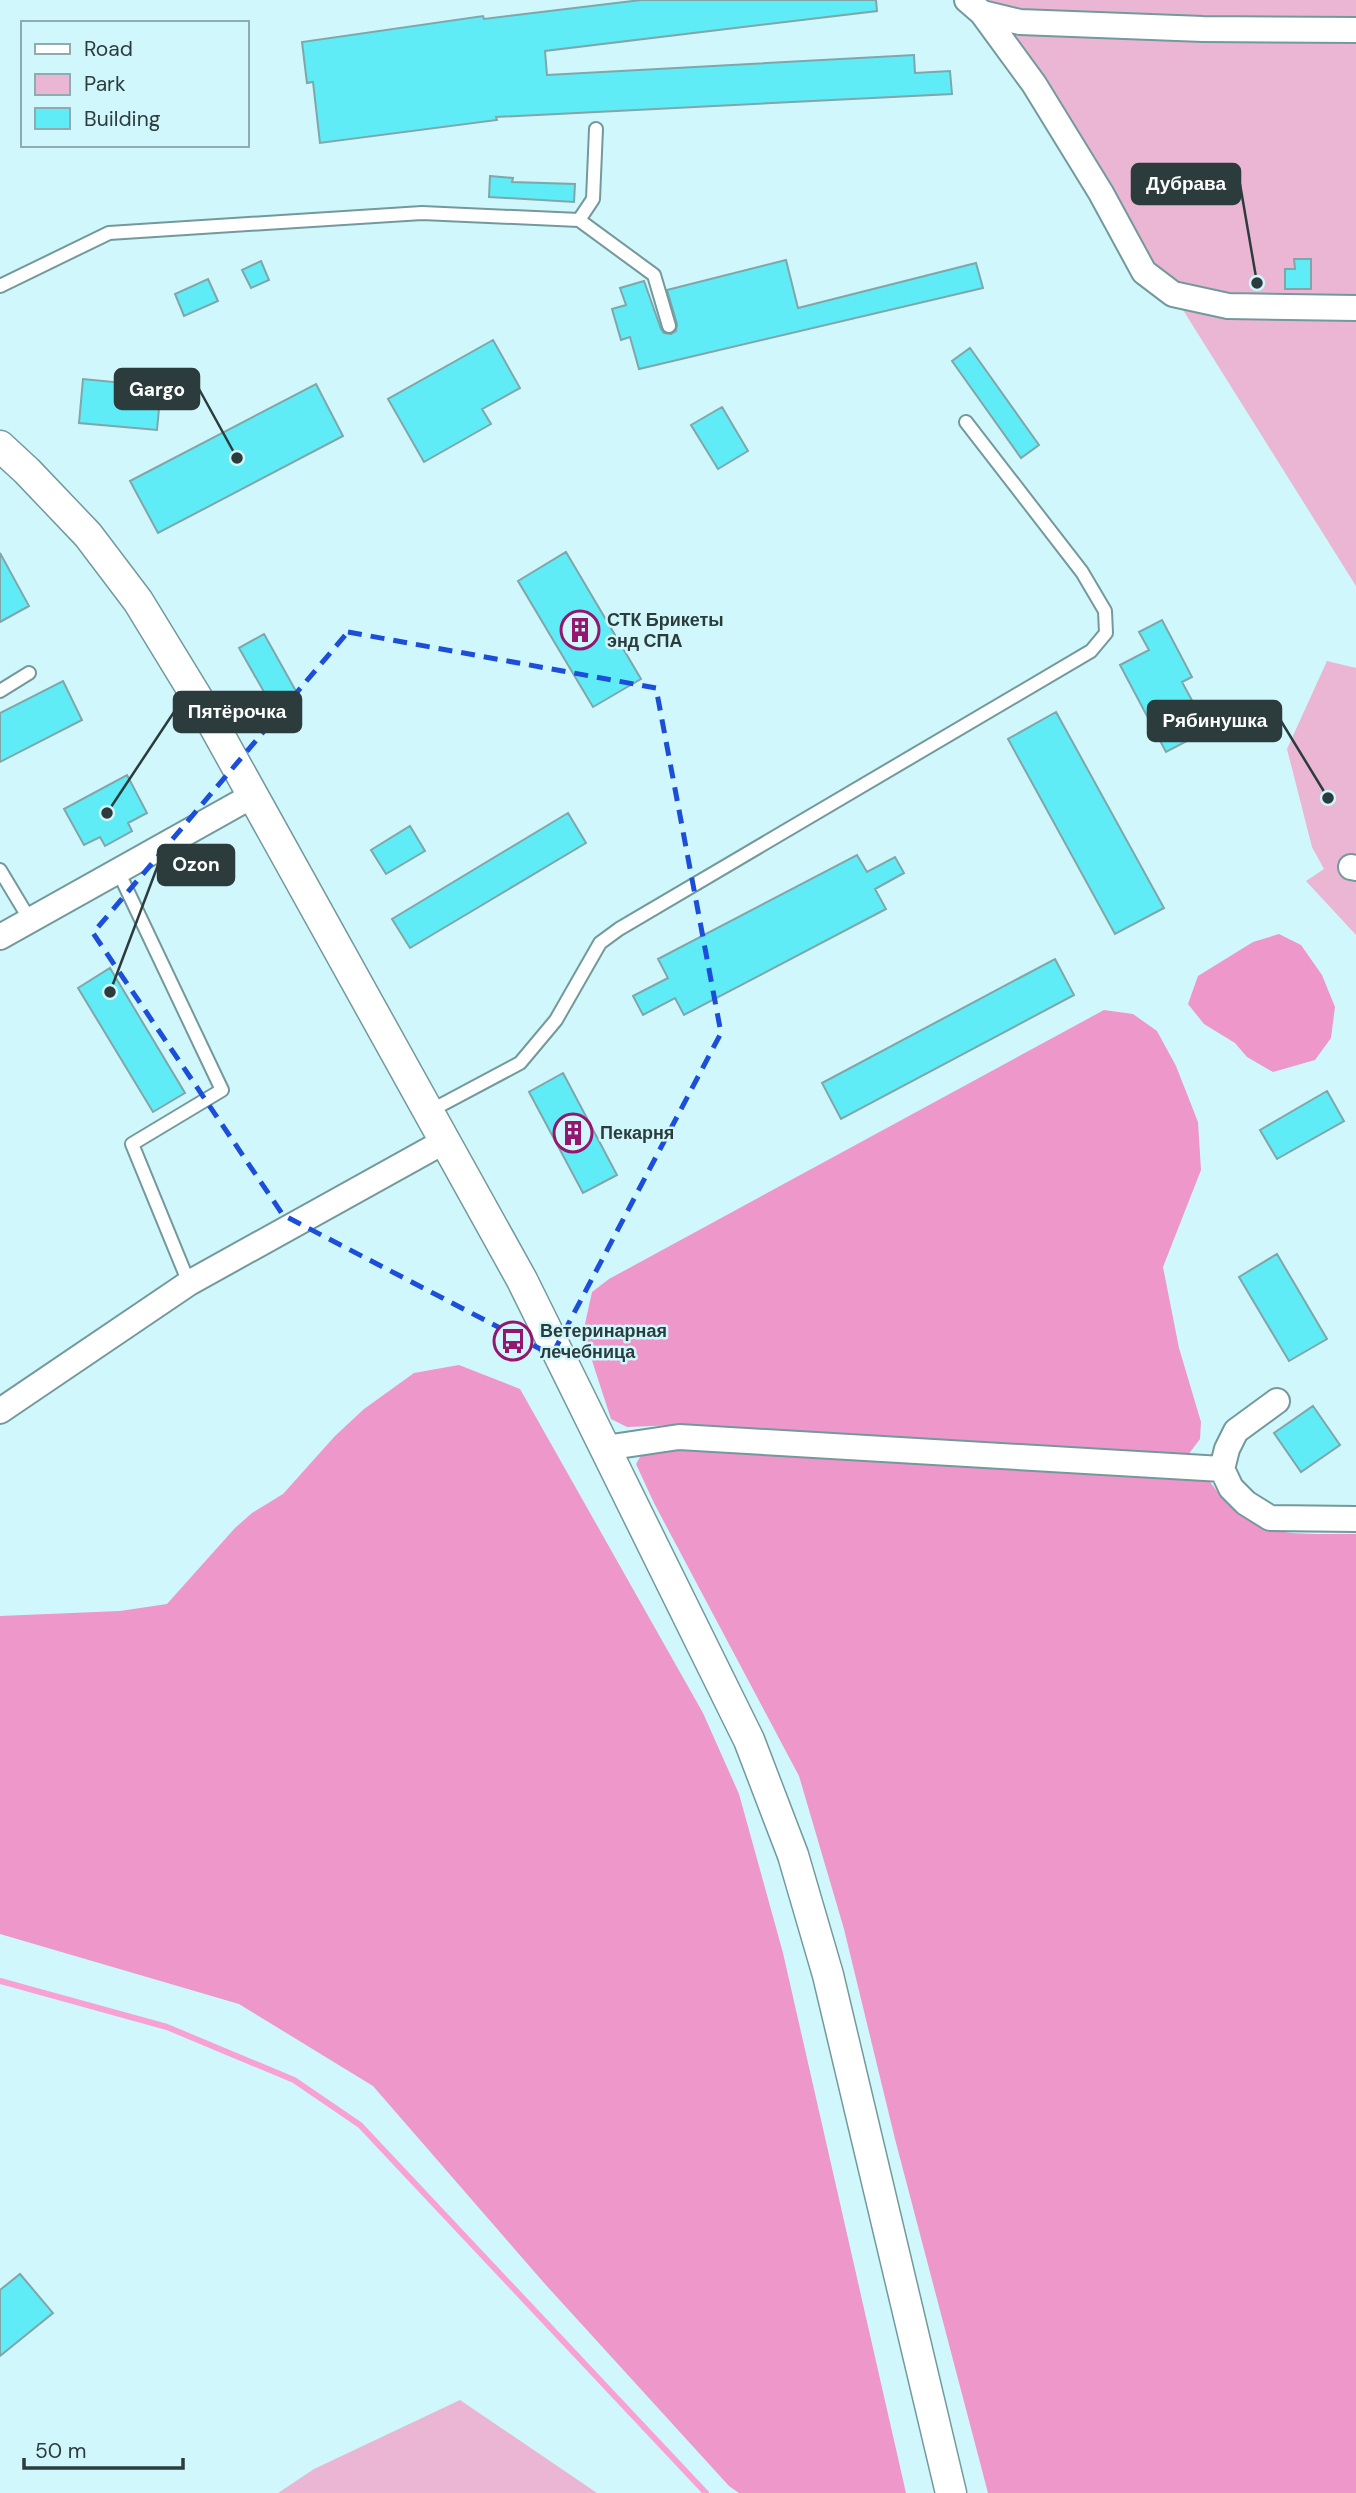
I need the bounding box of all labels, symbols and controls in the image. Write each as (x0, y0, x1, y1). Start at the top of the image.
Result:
legend (21, 21, 248, 147)
text: Road (84, 35, 133, 63)
text: Park (84, 70, 126, 98)
text: Building (84, 105, 161, 133)
callout: Дубрава (1132, 164, 1240, 204)
text: Дубрава (1146, 171, 1227, 196)
callout: Gargo (115, 369, 199, 409)
text: Gargo (129, 377, 185, 402)
place label: СТК Брикеты энд СПА (607, 608, 724, 653)
building icon: СТК Брикеты энд СПА (559, 609, 601, 651)
callout: Пятёрочка (174, 692, 301, 732)
text: Пятёрочка (188, 699, 287, 724)
callout: Рябинушка (1148, 701, 1281, 741)
text: Рябинушка (1163, 708, 1268, 733)
callout: Ozon (158, 845, 234, 885)
text: Ozon (172, 852, 220, 877)
building icon: Пекарня (552, 1112, 594, 1154)
place label: Пекарня (600, 1121, 674, 1145)
place label: Ветеринарная лечебница (540, 1319, 667, 1364)
bus stop icon: Ветеринарная лечебница (492, 1320, 534, 1362)
scale bar (24, 2426, 184, 2470)
text: 50 m (35, 2437, 86, 2465)

